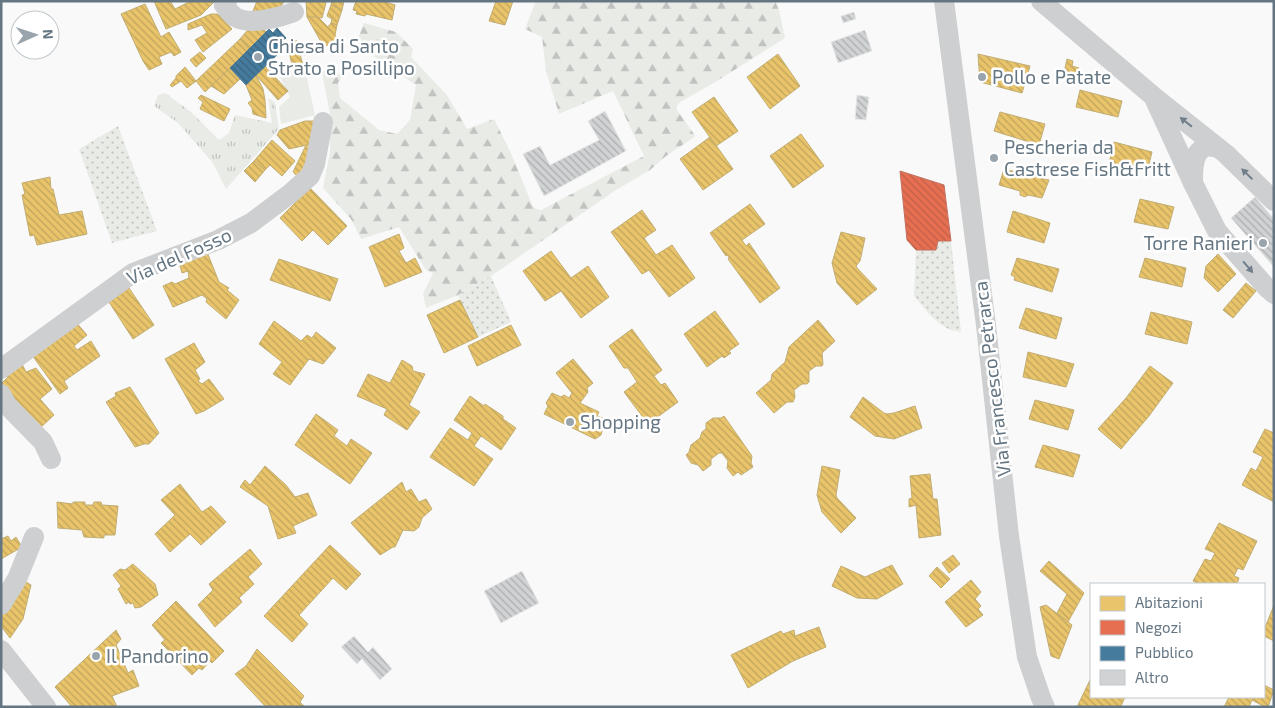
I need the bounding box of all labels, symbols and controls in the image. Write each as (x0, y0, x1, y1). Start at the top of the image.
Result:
north arrow (10, 10, 60, 60)
text: N (40, 29, 57, 40)
place label: Chiesa di Santo Strato a Posillipo (268, 34, 415, 79)
marker: Chiesa di Santo Strato a Posillipo (252, 51, 264, 63)
place label: Pollo e Patate (992, 65, 1111, 88)
marker: Pollo e Patate (976, 71, 988, 83)
one-way arrow (1180, 116, 1193, 127)
place label: Pescheria da Castrese Fish&Fritt (1004, 135, 1171, 180)
marker: Pescheria da Castrese Fish&Fritt (988, 152, 1000, 164)
one-way arrow (1241, 168, 1253, 180)
street label: Via del Fosso (123, 222, 235, 289)
place label: Torre Ranieri (1143, 231, 1253, 254)
marker: Torre Ranieri (1257, 237, 1269, 249)
one-way arrow (1243, 260, 1254, 273)
street label: Via Francesco Petrarca (968, 280, 1015, 478)
place label: Shopping (580, 410, 661, 433)
marker: Shopping (564, 416, 576, 428)
legend (1090, 583, 1265, 698)
text: Abitazioni (1135, 593, 1203, 611)
text: Negozi (1135, 618, 1182, 636)
text: Pubblico (1135, 643, 1193, 661)
place label: Il Pandorino (106, 644, 209, 667)
marker: Il Pandorino (90, 650, 102, 662)
text: Altro (1135, 668, 1169, 686)

